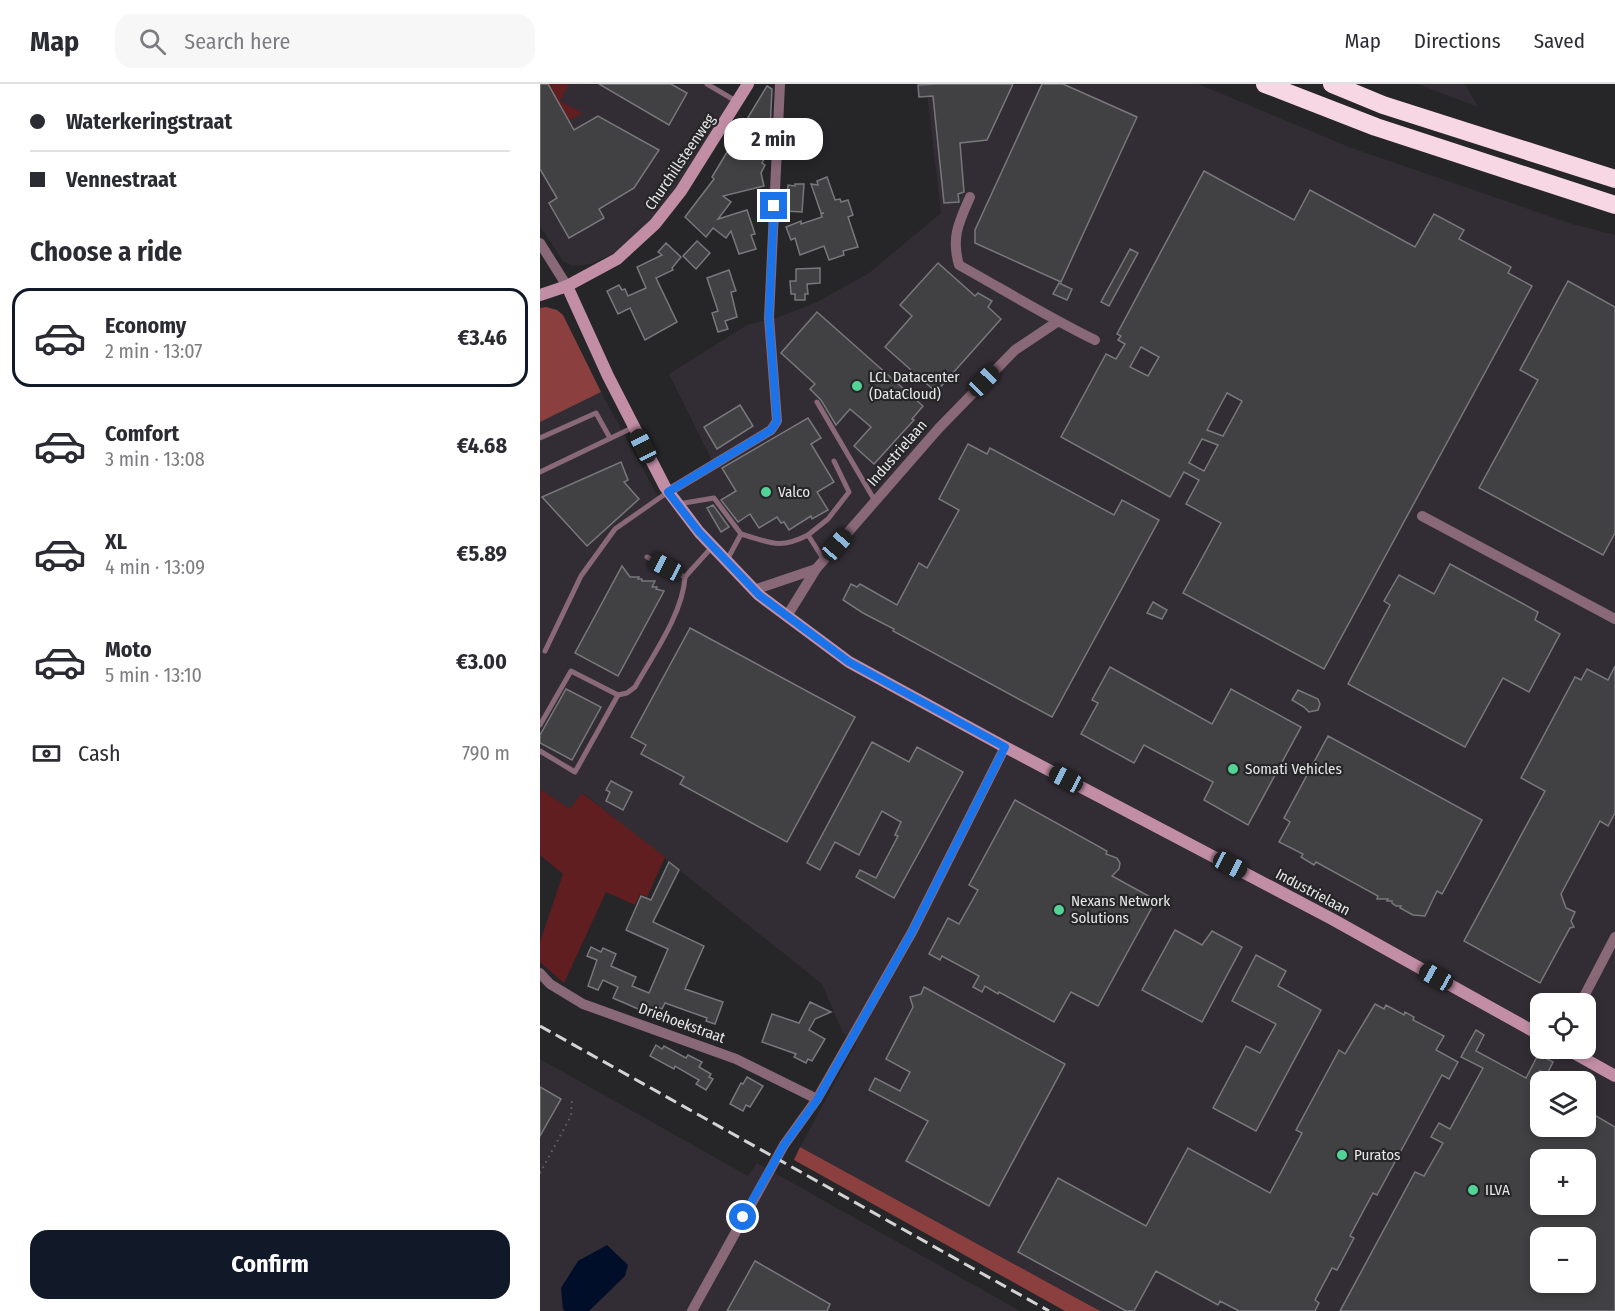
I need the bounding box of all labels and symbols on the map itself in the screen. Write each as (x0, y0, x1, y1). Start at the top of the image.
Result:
street label: Churchillsteenweg (641, 110, 719, 214)
callout: 2 min (724, 119, 824, 161)
route end (760, 192, 787, 219)
car (965, 362, 1003, 400)
place label: LCL Datacenter (DataCloud) (869, 368, 960, 403)
marker: LCL Datacenter (DataCloud) (850, 379, 864, 393)
street label: Industrielaan (863, 416, 931, 490)
car (627, 426, 659, 466)
place label: Valco (778, 483, 810, 501)
marker: Valco (759, 485, 773, 499)
car (818, 526, 856, 564)
car (646, 551, 686, 583)
place label: Somati Vehicles (1245, 760, 1342, 778)
marker: Somati Vehicles (1226, 762, 1240, 776)
car (1046, 763, 1086, 795)
car (1210, 849, 1250, 881)
street label: Industrielaan (1273, 865, 1353, 919)
place label: Nexans Network Solutions (1071, 892, 1170, 927)
marker: Nexans Network Solutions (1052, 903, 1066, 917)
car (1416, 960, 1456, 994)
street label: Driehoekstraat (636, 999, 728, 1047)
place label: Puratos (1354, 1146, 1400, 1164)
marker: Puratos (1335, 1148, 1349, 1162)
place label: ILVA (1485, 1181, 1510, 1199)
marker: ILVA (1466, 1183, 1480, 1197)
route start (729, 1203, 756, 1230)

